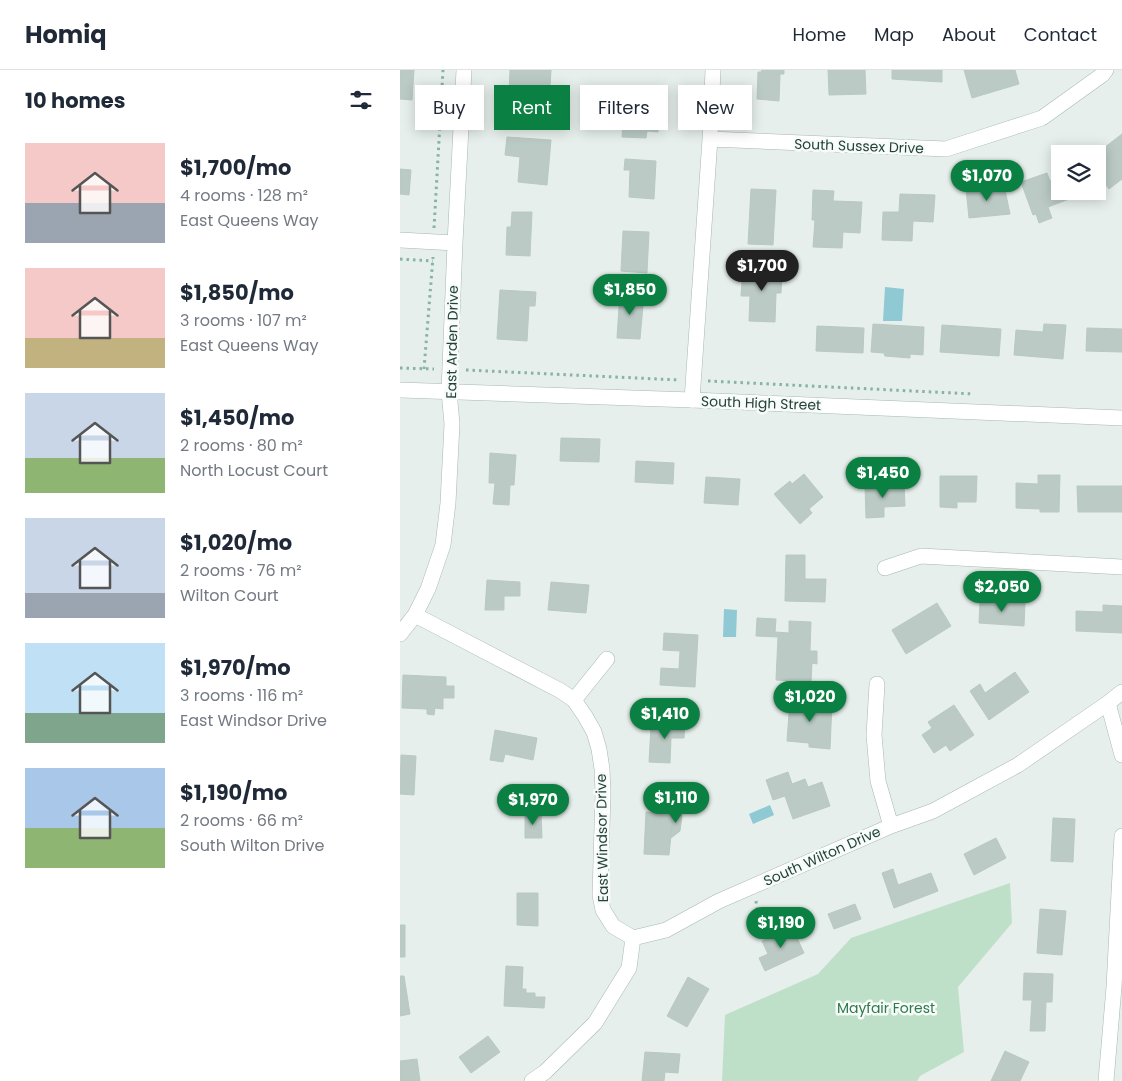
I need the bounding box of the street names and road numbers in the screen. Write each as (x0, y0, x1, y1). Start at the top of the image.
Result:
street label: South Sussex Drive (794, 134, 925, 158)
street label: East Arden Drive (441, 285, 463, 399)
street label: South High Street (701, 391, 821, 415)
street label: East Windsor Drive (591, 773, 613, 902)
street label: South Wilton Drive (760, 821, 884, 891)

